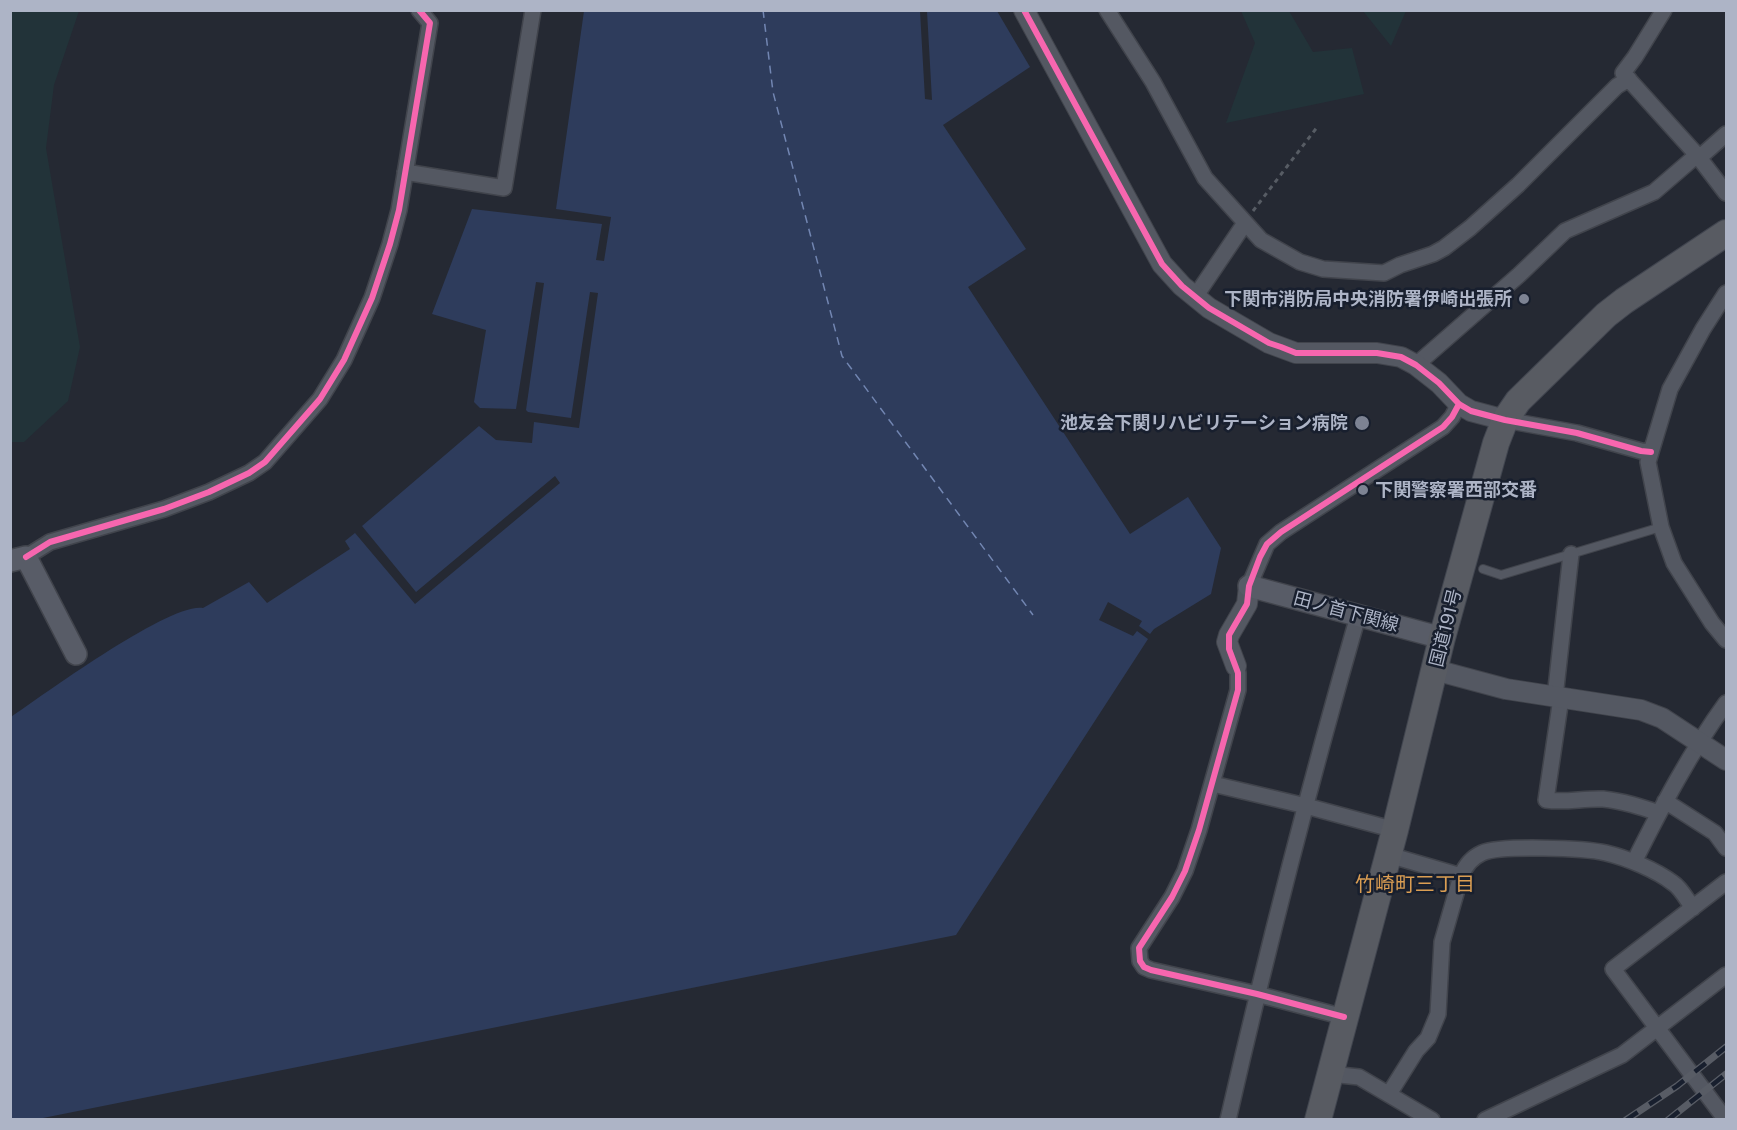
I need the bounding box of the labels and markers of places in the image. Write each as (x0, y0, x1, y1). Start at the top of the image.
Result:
place label: 下関市消防局中央消防署伊崎出張所 (1224, 288, 1512, 310)
marker: 下関市消防局中央消防署伊崎出張所 (1517, 292, 1531, 306)
place label: 池友会下関リハビリテーション病院 (1060, 412, 1348, 434)
marker: 池友会下関リハビリテーション病院 (1353, 414, 1371, 432)
place label: 下関警察署西部交番 (1375, 479, 1537, 501)
marker: 下関警察署西部交番 (1356, 483, 1370, 497)

